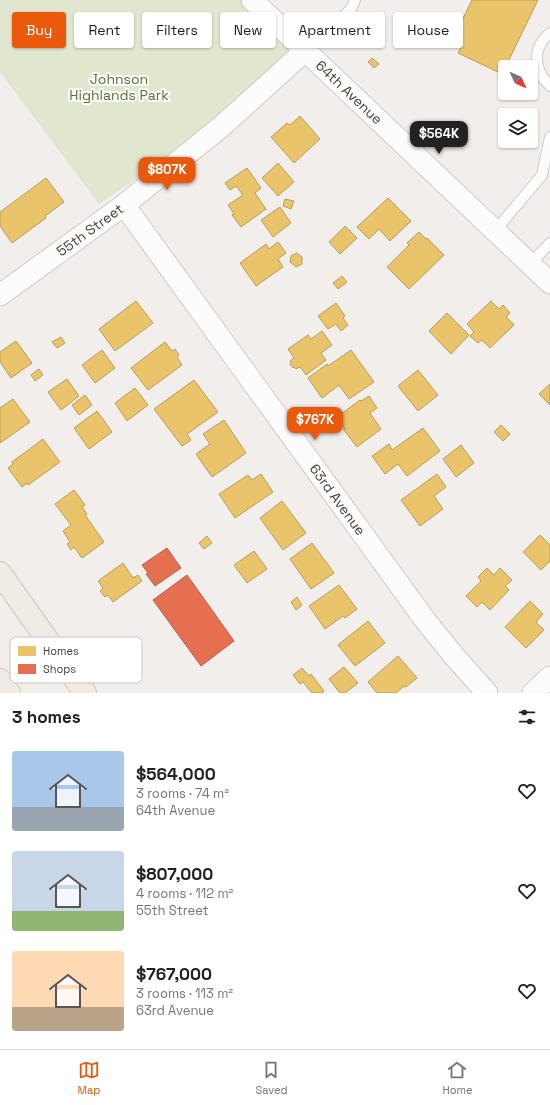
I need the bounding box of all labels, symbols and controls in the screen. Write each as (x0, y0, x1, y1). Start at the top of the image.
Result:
chip: Buy (12, 12, 66, 48)
chip: Rent (74, 12, 134, 48)
chip: Filters (142, 12, 212, 48)
chip: New (220, 12, 276, 48)
chip: Apartment (284, 12, 385, 48)
chip: House (393, 12, 463, 48)
street label: 64th Avenue (312, 56, 386, 128)
north arrow (498, 60, 538, 100)
map controls (498, 60, 538, 148)
park label: Johnson Highlands Park (69, 70, 169, 104)
button: layers (498, 108, 538, 148)
pin: $564K (411, 121, 467, 155)
text: $564K (419, 125, 459, 142)
pin: $807K (139, 157, 195, 191)
text: $807K (147, 161, 187, 178)
street label: 55th Street (53, 200, 127, 260)
pin: $767K (287, 407, 343, 441)
text: $767K (296, 411, 334, 428)
street label: 63rd Avenue (306, 460, 370, 539)
legend (10, 637, 142, 683)
text: Homes (43, 644, 79, 658)
text: Shops (43, 662, 76, 676)
text: 3 homes (12, 706, 81, 728)
icon: filters (516, 706, 538, 728)
text: $564,000 (136, 763, 216, 785)
icon: home (44, 767, 92, 815)
icon: heart (516, 780, 538, 802)
text: 3 rooms · 74 m² (136, 785, 229, 802)
text: 64th Avenue (136, 802, 215, 819)
text: $807,000 (136, 863, 213, 885)
icon: home (44, 867, 92, 915)
icon: heart (516, 880, 538, 902)
text: 4 rooms · 112 m² (136, 885, 233, 902)
text: 55th Street (136, 902, 209, 919)
text: $767,000 (136, 963, 212, 985)
icon: home (44, 967, 92, 1015)
icon: heart (516, 980, 538, 1002)
text: 3 rooms · 113 m² (136, 985, 233, 1002)
text: 63rd Avenue (136, 1002, 214, 1019)
tab: Map (77, 1059, 100, 1097)
tab: Saved (255, 1059, 287, 1097)
tab: Home (442, 1059, 472, 1097)

